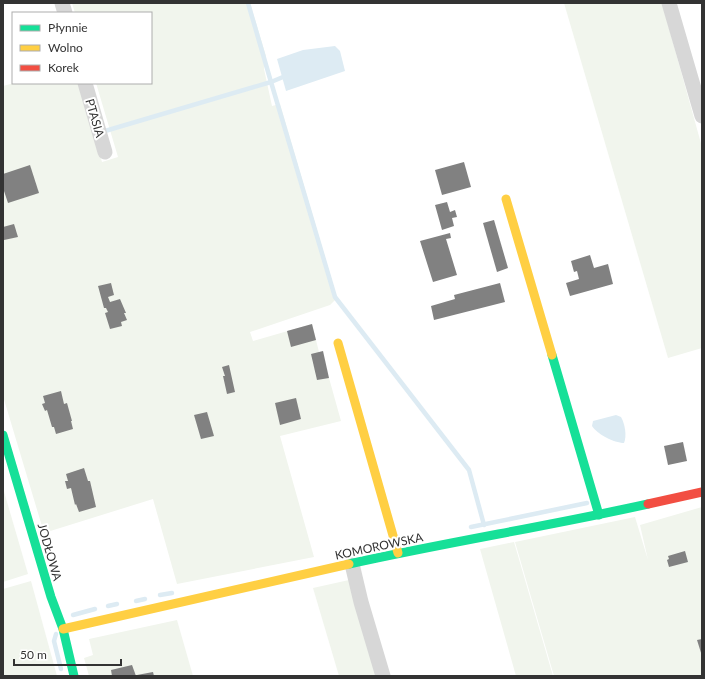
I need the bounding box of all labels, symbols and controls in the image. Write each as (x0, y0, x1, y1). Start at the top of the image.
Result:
legend (12, 12, 152, 84)
text: Płynnie (48, 20, 88, 35)
text: Wolno (48, 40, 83, 55)
text: Korek (48, 60, 80, 75)
street label: PTASIA (82, 97, 108, 140)
street label: JODŁOWA (35, 522, 66, 583)
street label: KOMOROWSKA (334, 529, 425, 563)
scale bar (14, 641, 121, 667)
text: 50 m (20, 647, 47, 662)

